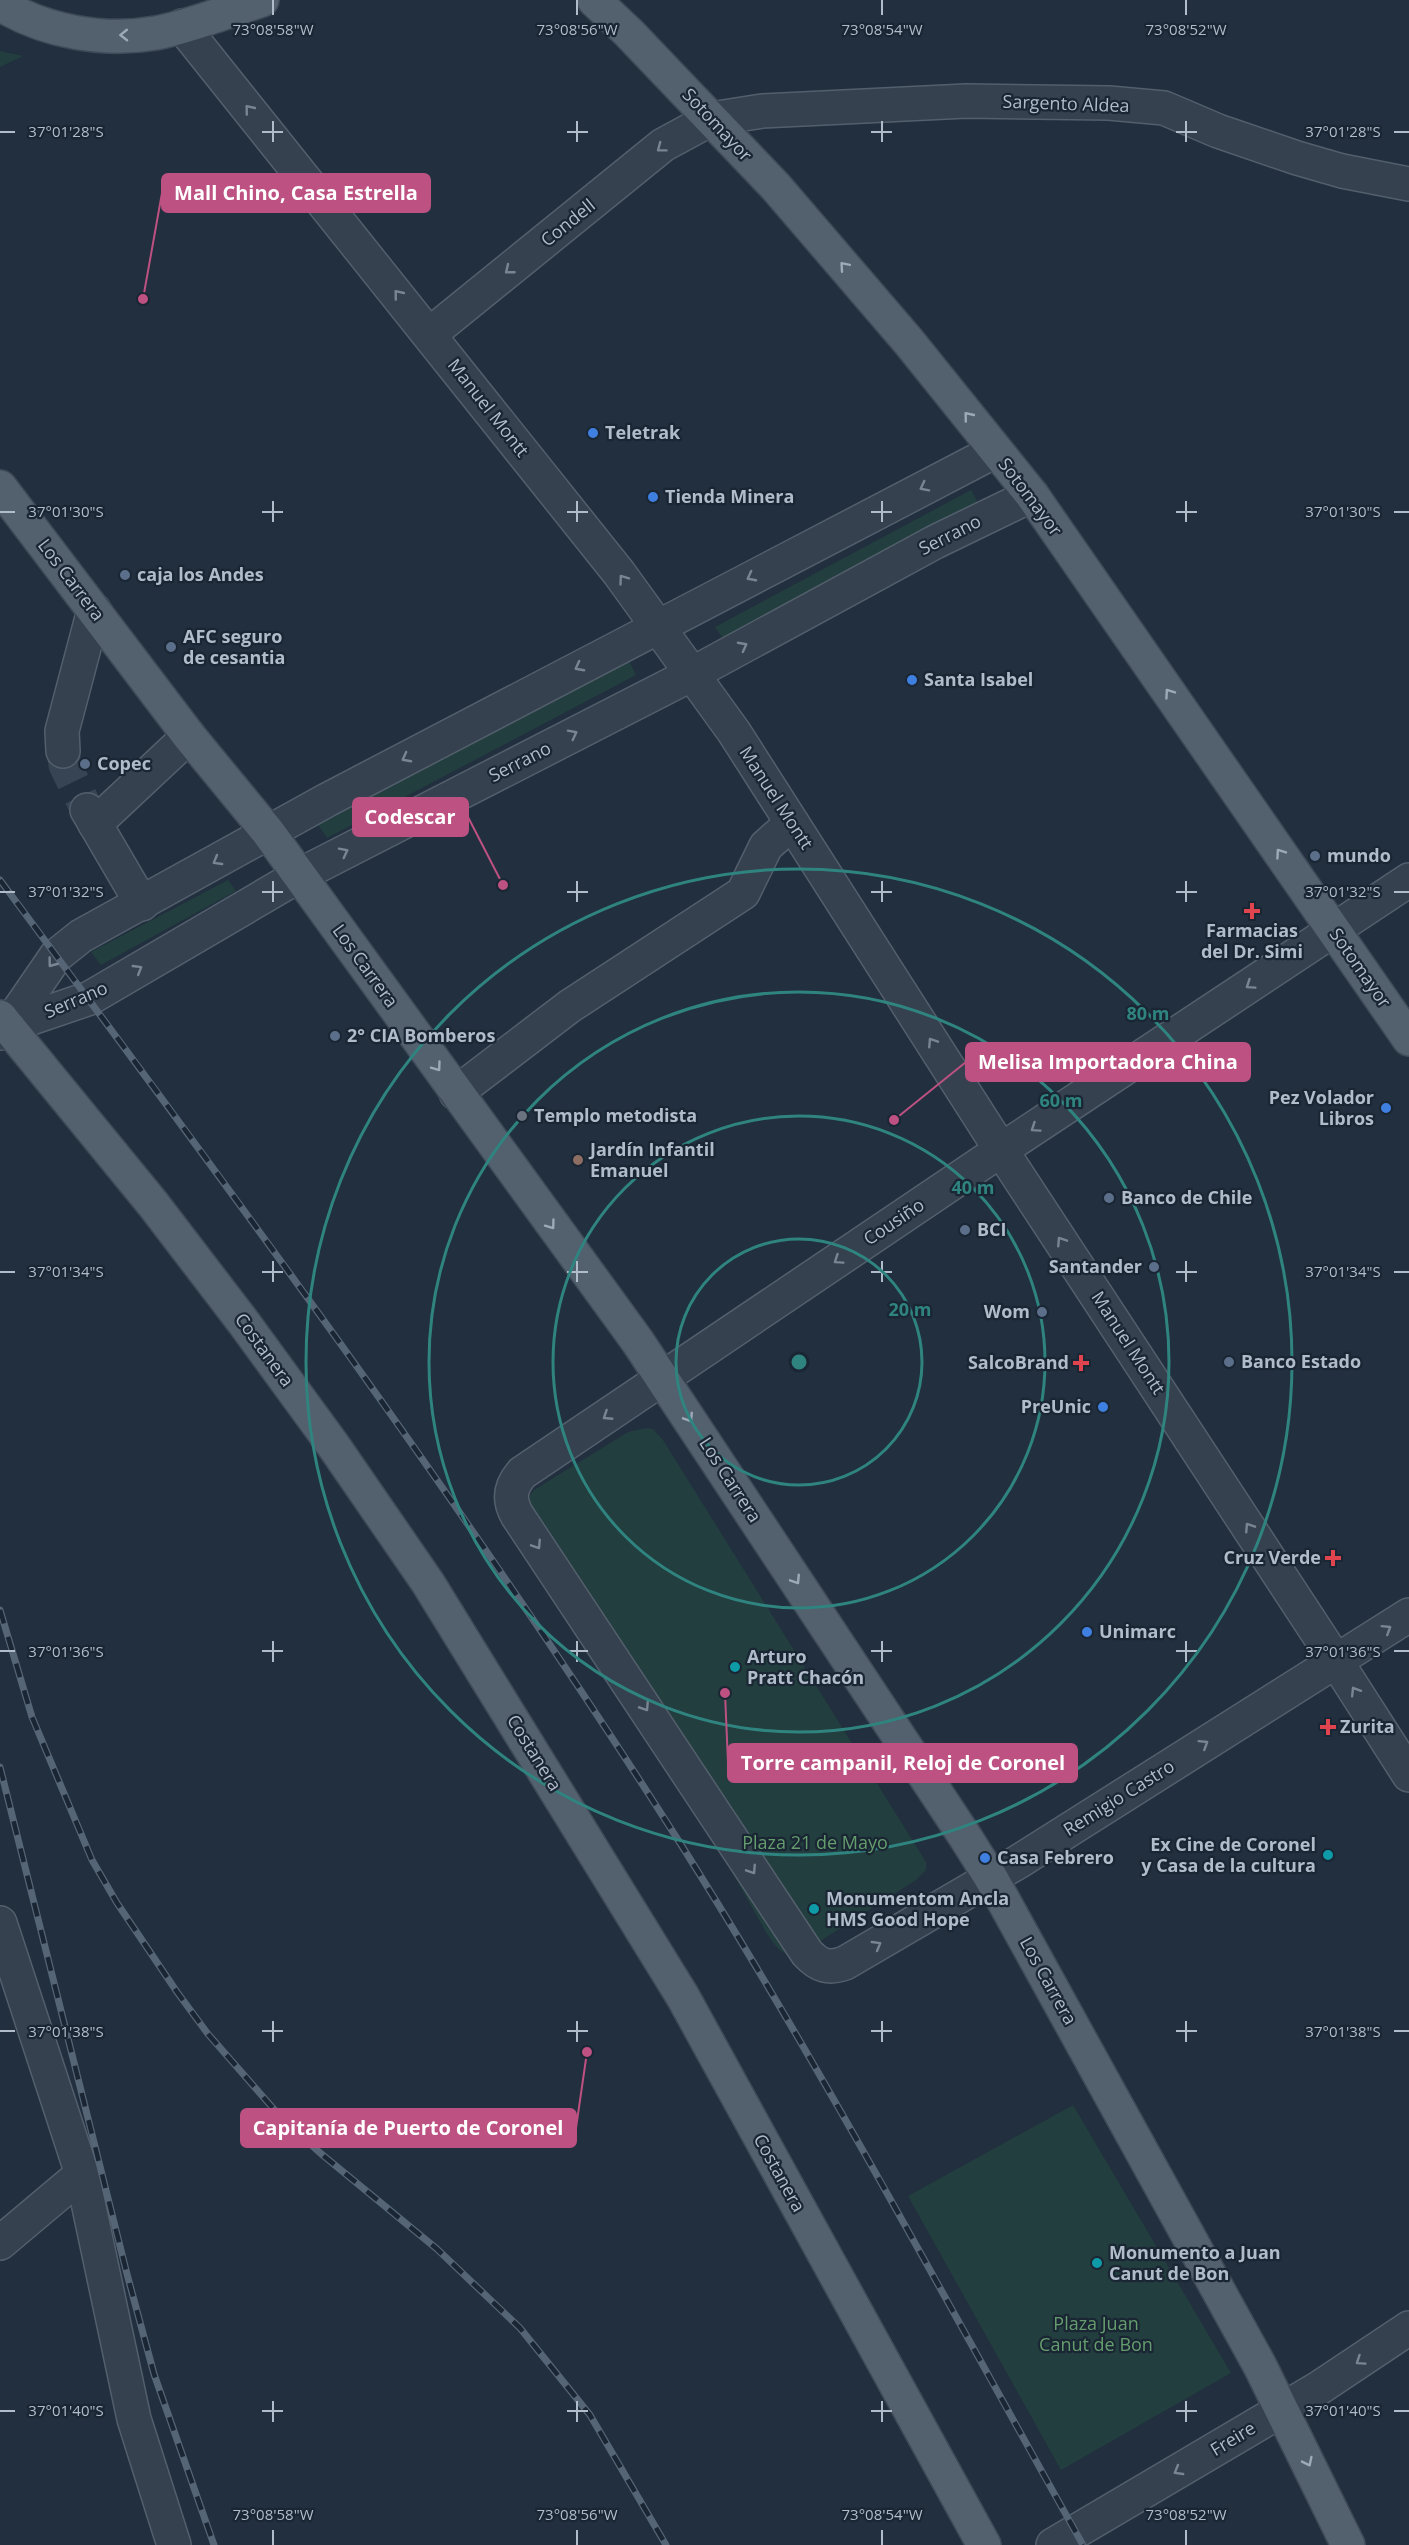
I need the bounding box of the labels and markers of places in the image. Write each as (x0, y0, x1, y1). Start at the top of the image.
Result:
callout: Mall Chino, Casa Estrella (162, 174, 430, 212)
place label: Teletrak (605, 420, 681, 444)
marker: Teletrak (586, 426, 600, 440)
place label: Tienda Minera (665, 484, 794, 508)
marker: Tienda Minera (646, 490, 660, 504)
place label: caja los Andes (137, 562, 264, 586)
marker: caja los Andes (118, 568, 132, 582)
place label: AFC seguro de cesantia (183, 624, 285, 669)
marker: AFC seguro de cesantia (164, 640, 178, 654)
place label: Santa Isabel (924, 667, 1033, 691)
marker: Santa Isabel (905, 673, 919, 687)
place label: Copec (97, 751, 151, 775)
marker: Copec (78, 757, 92, 771)
callout: Codescar (353, 798, 468, 836)
place label: mundo (1327, 843, 1391, 867)
marker: mundo (1308, 849, 1322, 863)
marker: Farmacias del Dr. Simi (1245, 904, 1259, 918)
place label: Farmacias del Dr. Simi (1201, 918, 1303, 963)
place label: 2° CIA Bomberos (347, 1023, 495, 1047)
marker: 2° CIA Bomberos (328, 1029, 342, 1043)
callout: Melisa Importadora China (966, 1043, 1250, 1081)
place label: Pez Volador Libros (1269, 1085, 1374, 1130)
marker: Pez Volador Libros (1379, 1101, 1393, 1115)
place label: Templo metodista (534, 1103, 697, 1127)
marker: Templo metodista (515, 1109, 529, 1123)
place label: Jardín Infantil Emanuel (588, 1137, 715, 1182)
marker: Jardín Infantil Emanuel (571, 1153, 585, 1167)
place label: Banco de Chile (1121, 1185, 1253, 1209)
marker: Banco de Chile (1102, 1191, 1116, 1205)
place label: BCI (977, 1217, 1007, 1241)
marker: BCI (958, 1223, 972, 1237)
place label: Santander (1049, 1254, 1142, 1278)
marker: Santander (1147, 1260, 1161, 1274)
place label: Wom (984, 1299, 1030, 1323)
marker: Wom (1035, 1305, 1049, 1319)
place label: Banco Estado (1241, 1349, 1361, 1373)
place label: SalcoBrand (968, 1350, 1069, 1374)
centre of rings (789, 1352, 809, 1372)
marker: Banco Estado (1222, 1355, 1236, 1369)
marker: SalcoBrand (1074, 1356, 1088, 1370)
place label: PreUnic (1021, 1394, 1091, 1418)
marker: PreUnic (1096, 1400, 1110, 1414)
place label: Cruz Verde (1224, 1545, 1321, 1569)
marker: Cruz Verde (1326, 1551, 1340, 1565)
place label: Unimarc (1099, 1619, 1176, 1643)
marker: Unimarc (1080, 1625, 1094, 1639)
place label: Arturo Pratt Chacón (747, 1644, 864, 1689)
marker: Arturo Pratt Chacón (728, 1660, 742, 1674)
place label: Zurita (1340, 1714, 1395, 1738)
marker: Zurita (1321, 1720, 1335, 1734)
callout: Torre campanil, Reloj de Coronel (728, 1744, 1077, 1782)
place label: Ex Cine de Coronel y Casa de la cultura (1141, 1832, 1316, 1877)
place label: Casa Febrero (997, 1845, 1114, 1869)
marker: Ex Cine de Coronel y Casa de la cultura (1321, 1848, 1335, 1862)
marker: Casa Febrero (978, 1851, 992, 1865)
place label: Monumentom Ancla HMS Good Hope (826, 1886, 1009, 1931)
marker: Monumentom Ancla HMS Good Hope (807, 1902, 821, 1916)
callout: Capitanía de Puerto de Coronel (241, 2109, 576, 2147)
place label: Monumento a Juan Canut de Bon (1109, 2240, 1281, 2285)
marker: Monumento a Juan Canut de Bon (1090, 2256, 1104, 2270)

